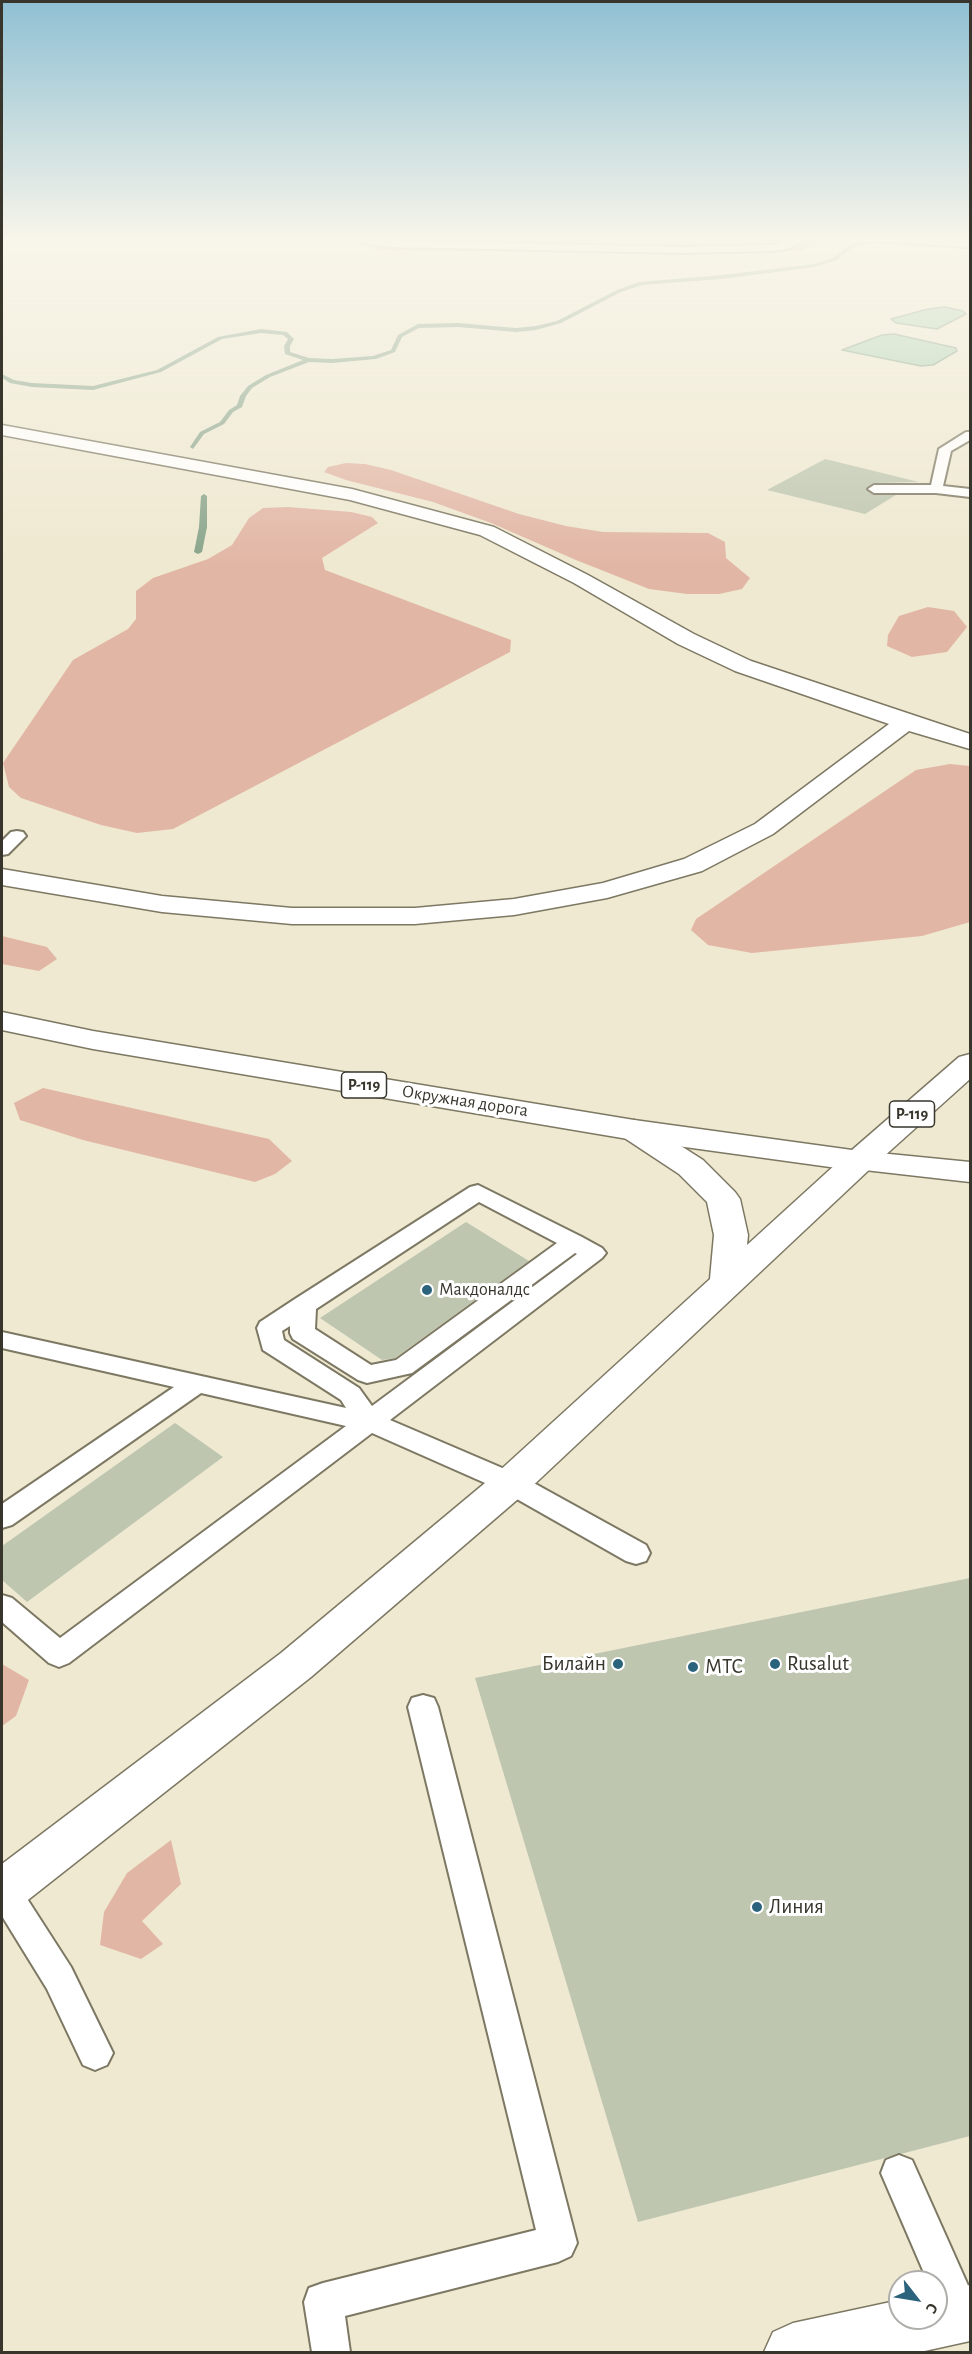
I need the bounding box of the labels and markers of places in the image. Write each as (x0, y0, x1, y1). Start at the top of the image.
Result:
place label: Макдоналдс (439, 1279, 530, 1301)
marker: Макдоналдс (420, 1283, 434, 1297)
place label: Билайн (542, 1651, 606, 1677)
place label: Rusalut (787, 1651, 849, 1677)
place label: МТС (705, 1654, 743, 1680)
marker: Билайн (611, 1657, 625, 1671)
marker: Rusalut (768, 1657, 782, 1671)
marker: МТС (686, 1660, 700, 1674)
place label: Линия (769, 1894, 824, 1920)
marker: Линия (750, 1900, 764, 1914)

